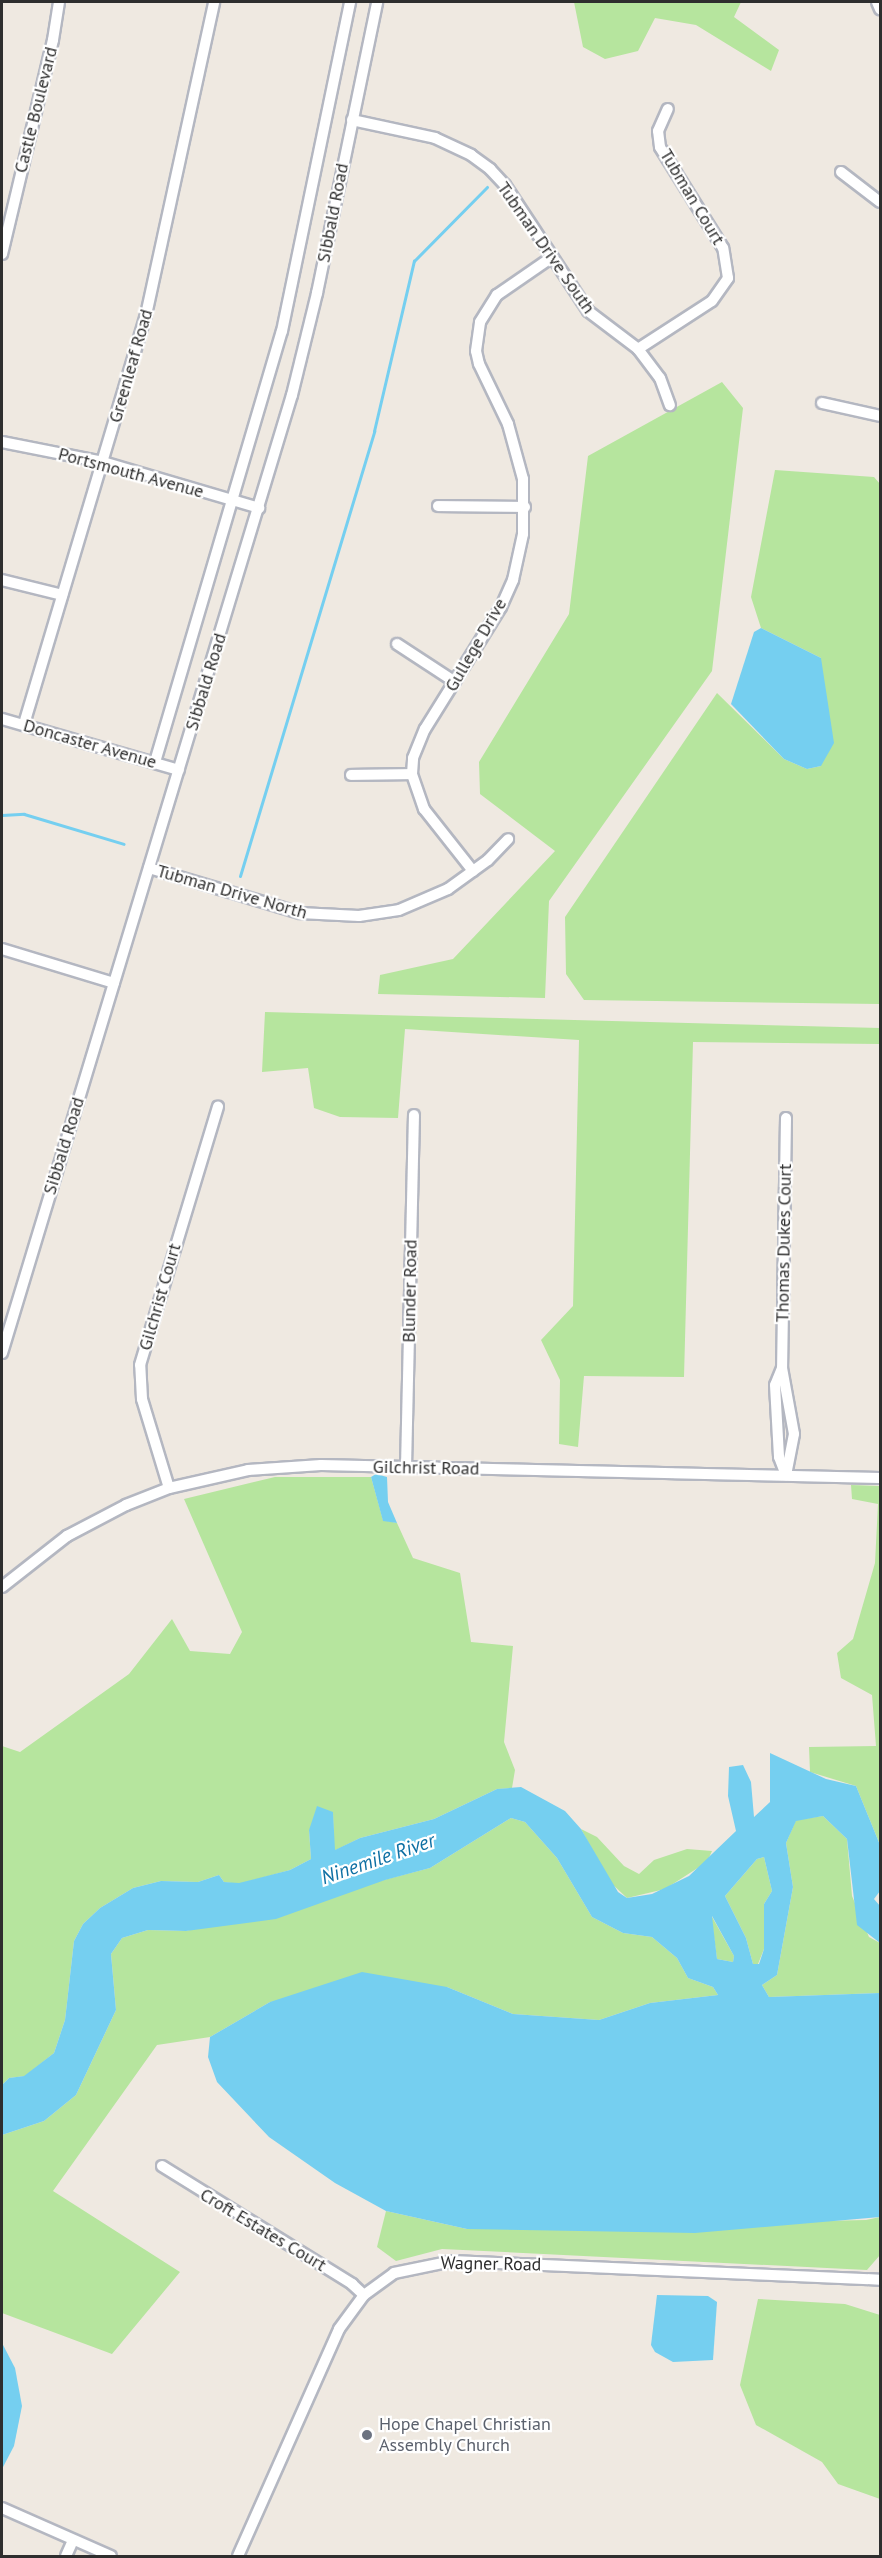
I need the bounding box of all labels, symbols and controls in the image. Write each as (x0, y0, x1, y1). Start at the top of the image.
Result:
street label: Castle Boulevard (10, 45, 62, 175)
street label: Tubman Court (655, 145, 729, 249)
street label: Sibbald Road (313, 162, 353, 264)
street label: Tubman Drive South (492, 178, 600, 318)
street label: Greenleaf Road (104, 307, 158, 425)
street label: Portsmouth Avenue (56, 443, 206, 503)
street label: Gullege Drive (441, 595, 511, 695)
street label: Sibbald Road (181, 631, 231, 733)
street label: Doncaster Avenue (21, 715, 159, 773)
street label: Tubman Drive North (154, 860, 310, 924)
street label: Sibbald Road (39, 1095, 89, 1197)
street label: Thomas Dukes Court (772, 1164, 796, 1322)
street label: Blunder Road (398, 1239, 422, 1343)
street label: Gilchrist Court (134, 1241, 186, 1353)
street label: Gilchrist Road (373, 1456, 479, 1480)
water label: Ninemile River (318, 1828, 438, 1890)
street label: Croft Estates Court (196, 2184, 330, 2276)
street label: Wagner Road (440, 2252, 542, 2276)
place label: Hope Chapel Christian Assembly Church (379, 2414, 551, 2456)
marker: Hope Chapel Christian Assembly Church (360, 2428, 374, 2442)

